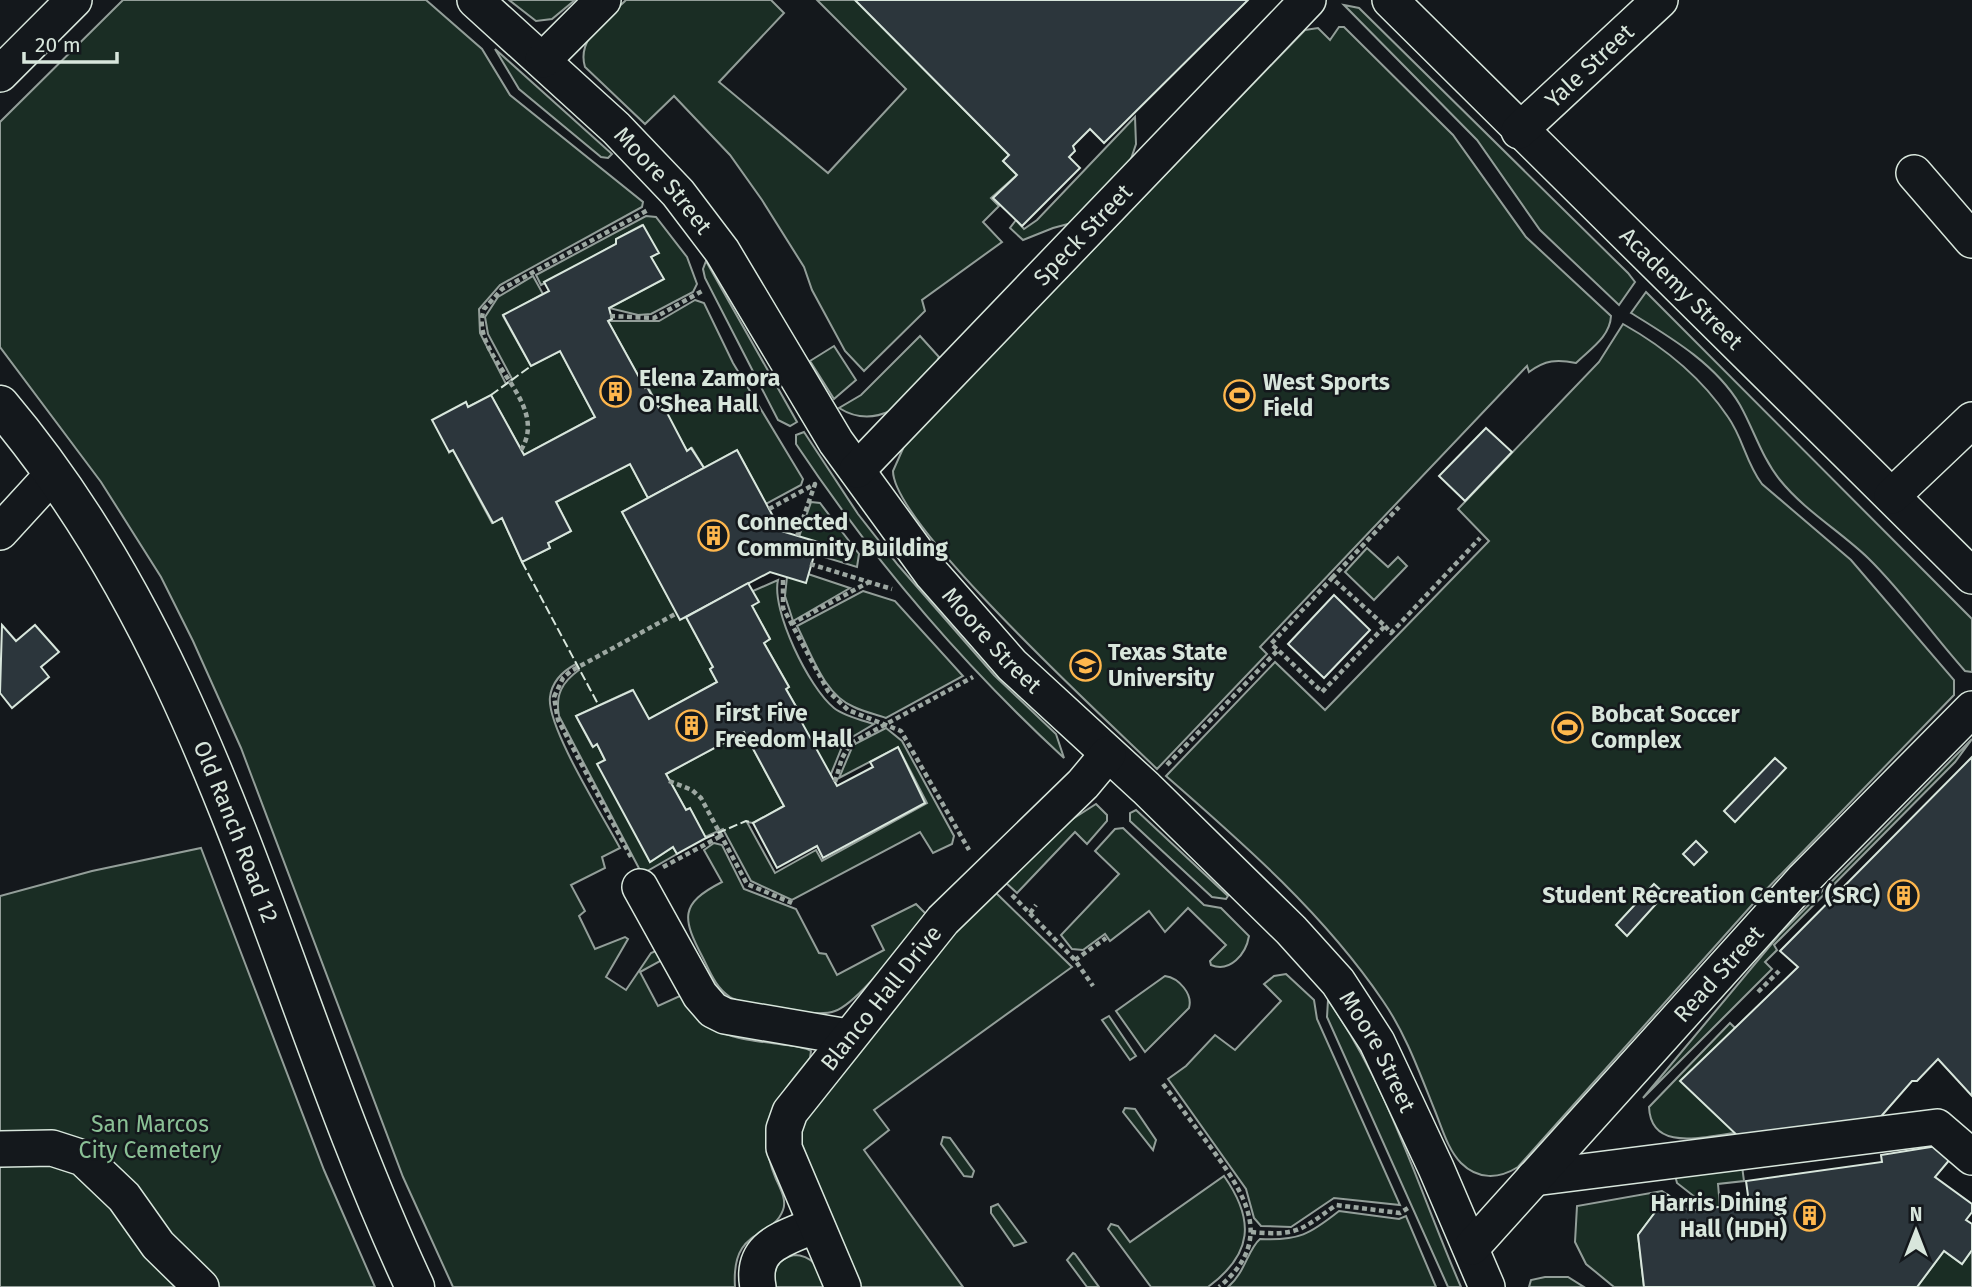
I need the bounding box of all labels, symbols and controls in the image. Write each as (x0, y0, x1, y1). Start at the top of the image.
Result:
street label: Yale Street (1539, 17, 1640, 114)
scale bar (24, 21, 117, 65)
text: 20 m (35, 32, 81, 58)
street label: Moore Street (608, 121, 718, 240)
street label: Speck Street (1028, 178, 1138, 291)
street label: Academy Street (1614, 221, 1749, 356)
place label: Elena Zamora O'Shea Hall (639, 364, 780, 418)
place label: West Sports Field (1263, 368, 1390, 422)
building icon: Elena Zamora O'Shea Hall (599, 374, 633, 408)
sports icon: West Sports Field (1223, 378, 1257, 412)
place label: Connected Community Building (737, 508, 948, 562)
building icon: Connected Community Building (697, 518, 731, 552)
street label: Moore Street (936, 581, 1048, 700)
place label: Texas State University (1108, 638, 1228, 692)
school or university icon: Texas State University (1068, 648, 1102, 682)
place label: First Five Freedom Hall (715, 699, 853, 753)
place label: Bobcat Soccer Complex (1591, 700, 1740, 754)
building icon: First Five Freedom Hall (675, 709, 709, 743)
sports icon: Bobcat Soccer Complex (1551, 710, 1585, 744)
street label: Old Ranch Road 12 (188, 736, 284, 926)
building icon: Student Recreation Center (SRC) (1886, 878, 1920, 912)
place label: Student Recreation Center (SRC) (1542, 881, 1881, 909)
street label: Blanco Hall Drive (814, 919, 947, 1076)
street label: Read Street (1668, 919, 1770, 1028)
street label: Moore Street (1333, 985, 1422, 1117)
park label: San Marcos City Cemetery (79, 1110, 222, 1164)
place label: Harris Dining Hall (HDH) (1650, 1189, 1788, 1243)
north arrow (1881, 1196, 1951, 1266)
building icon: Harris Dining Hall (HDH) (1793, 1199, 1827, 1233)
text: N (1910, 1203, 1922, 1226)

